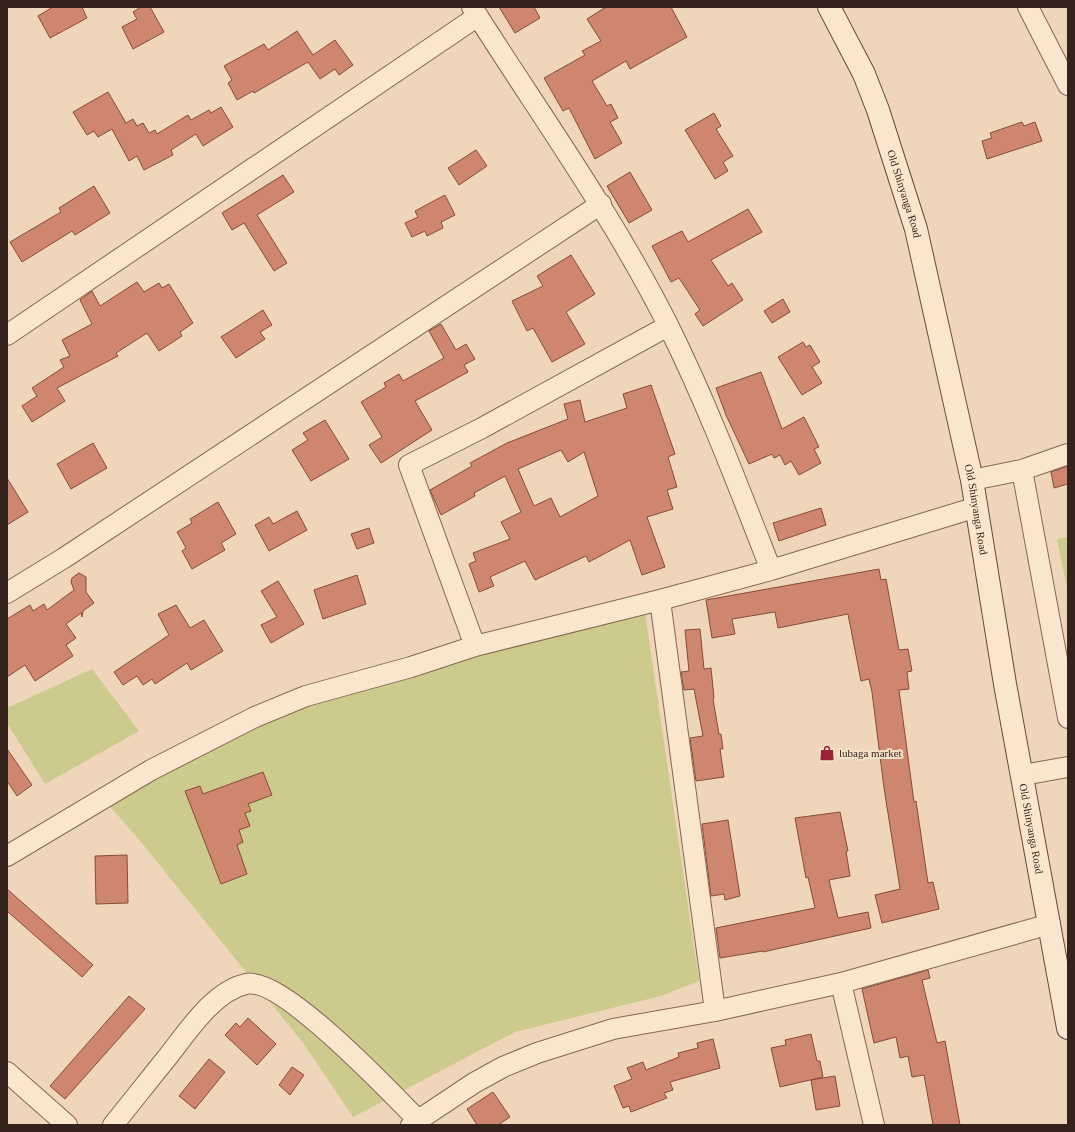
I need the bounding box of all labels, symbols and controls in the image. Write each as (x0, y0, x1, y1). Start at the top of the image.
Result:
street label: Old Shinyanga Road (885, 148, 924, 239)
street label: Old Shinyanga Road (963, 463, 990, 556)
shop icon: lubaga market (818, 744, 836, 762)
place label: lubaga market (839, 747, 902, 759)
street label: Old Shinyanga Road (1017, 782, 1046, 875)

